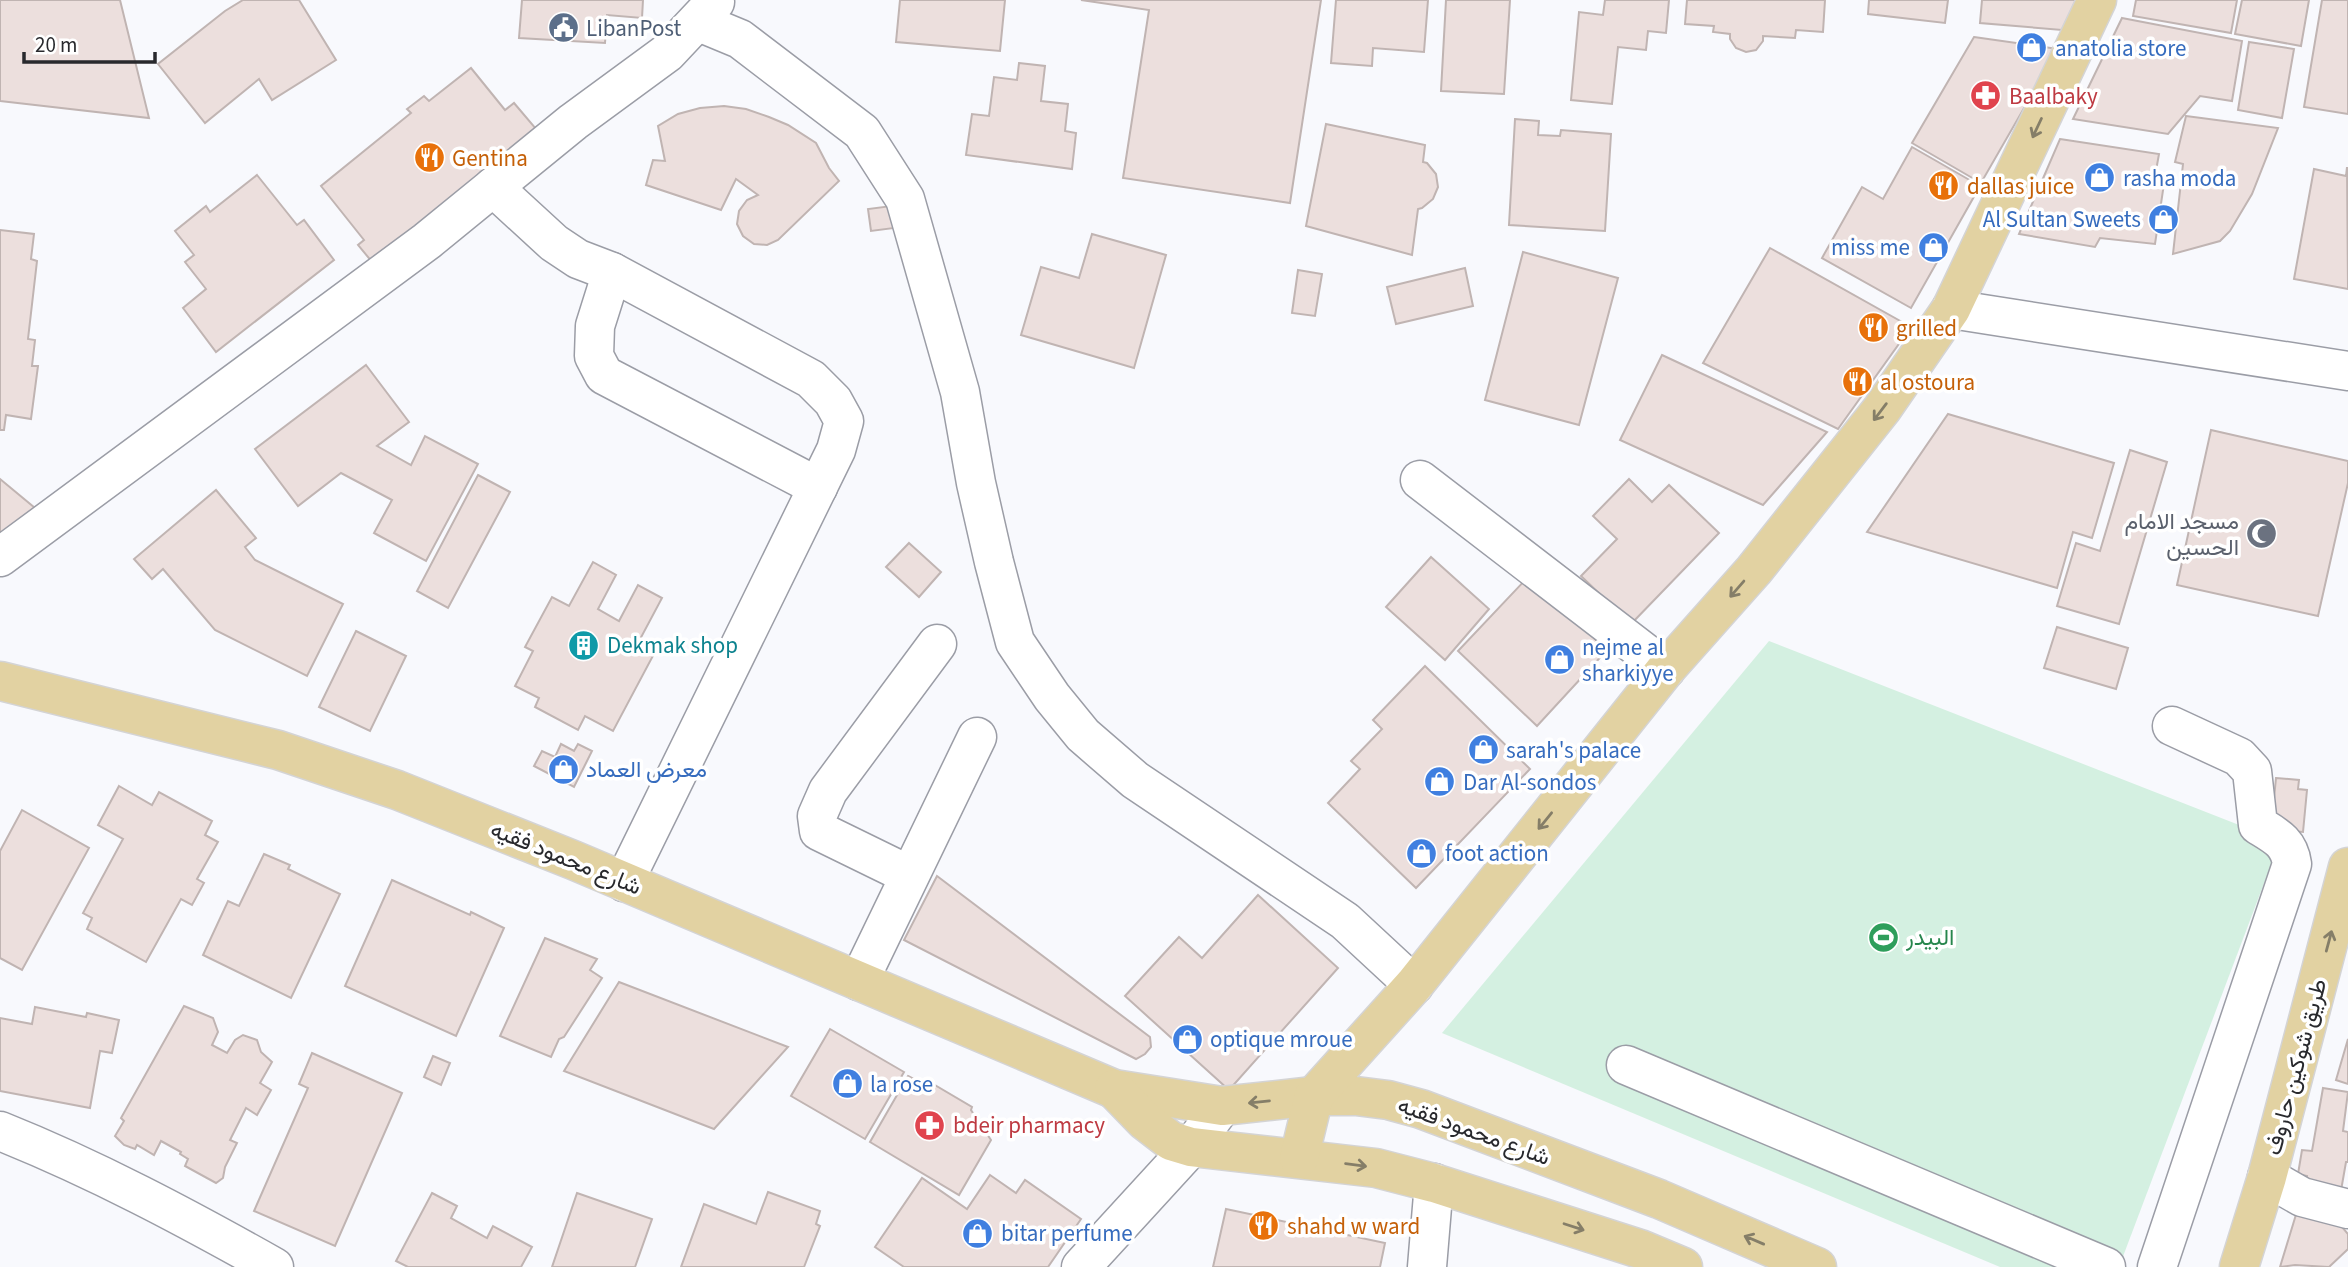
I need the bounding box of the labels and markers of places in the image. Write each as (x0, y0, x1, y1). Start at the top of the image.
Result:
public building icon: LibanPost (546, 11, 580, 45)
place label: LibanPost (586, 12, 681, 45)
shop icon: anatolia store (2015, 31, 2049, 65)
place label: anatolia store (2055, 32, 2186, 65)
pharmacy icon: Baalbaky (1969, 79, 2003, 113)
place label: Baalbaky (2009, 80, 2098, 113)
restaurant icon: Gentina (412, 141, 446, 175)
place label: Gentina (452, 142, 528, 175)
shop icon: rasha moda (2083, 161, 2117, 195)
place label: rasha moda (2123, 162, 2236, 195)
restaurant icon: dallas juice (1927, 169, 1961, 203)
place label: dallas juice (1967, 170, 2074, 203)
shop icon: Al Sultan Sweets (2147, 202, 2181, 236)
place label: Al Sultan Sweets (1983, 203, 2141, 236)
shop icon: miss me (1916, 230, 1950, 264)
place label: miss me (1831, 231, 1910, 264)
restaurant icon: grilled (1856, 311, 1890, 345)
place label: grilled (1896, 312, 1957, 345)
restaurant icon: al ostoura (1840, 365, 1874, 399)
place label: al ostoura (1880, 366, 1975, 399)
place label: مسجد الامام الحسين (2124, 505, 2239, 564)
mosque icon: مسجد الامام الحسين (2245, 517, 2279, 551)
building icon: Dekmak shop (567, 628, 601, 662)
place label: Dekmak shop (607, 629, 738, 662)
place label: nejme al sharkiyye (1582, 631, 1674, 690)
shop icon: nejme al sharkiyye (1542, 643, 1576, 677)
shop icon: sarah's palace (1466, 733, 1500, 767)
place label: sarah's palace (1506, 734, 1641, 767)
shop icon: معرض العماد (546, 752, 580, 786)
place label: معرض العماد (586, 753, 707, 786)
shop icon: Dar Al-sondos (1423, 765, 1457, 799)
place label: Dar Al-sondos (1463, 766, 1596, 799)
shop icon: foot action (1405, 836, 1439, 870)
place label: foot action (1445, 837, 1549, 870)
sports icon: البيدر (1866, 920, 1900, 954)
place label: البيدر (1905, 921, 1954, 954)
shop icon: optique mroue (1170, 1022, 1204, 1056)
place label: optique mroue (1210, 1023, 1353, 1056)
shop icon: la rose (830, 1067, 864, 1101)
place label: la rose (870, 1068, 933, 1101)
pharmacy icon: bdeir pharmacy (913, 1108, 947, 1142)
place label: bdeir pharmacy (953, 1109, 1105, 1142)
restaurant icon: shahd w ward (1247, 1209, 1281, 1243)
place label: shahd w ward (1287, 1210, 1420, 1243)
shop icon: bitar perfume (961, 1216, 995, 1250)
place label: bitar perfume (1001, 1217, 1133, 1250)

